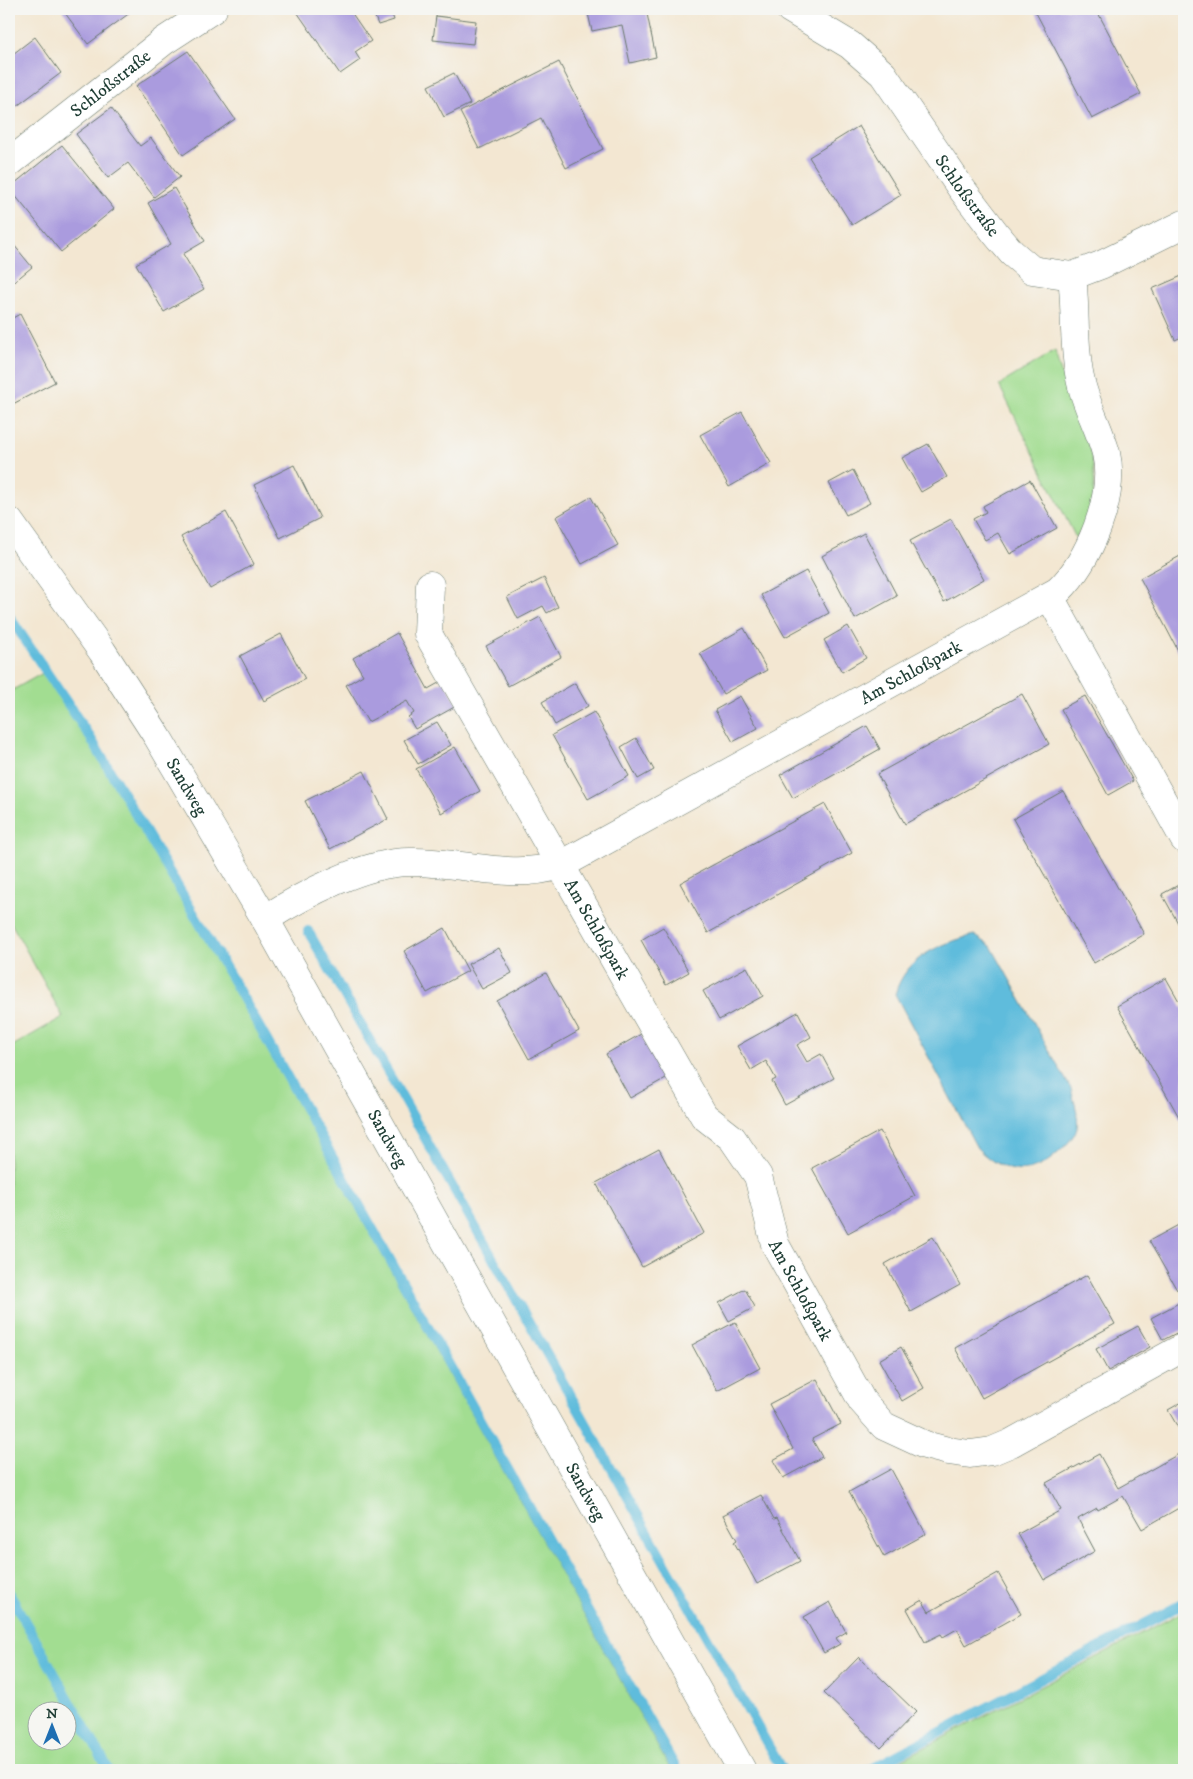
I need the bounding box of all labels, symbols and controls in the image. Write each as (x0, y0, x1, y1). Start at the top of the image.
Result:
street label: Schloßstraße (66, 46, 156, 122)
street label: Schloßstraße (930, 151, 1004, 241)
street label: Am Schloßpark (857, 636, 966, 710)
street label: Sandweg (161, 754, 212, 820)
street label: Am Schloßpark (558, 875, 634, 984)
street label: Sandweg (362, 1106, 412, 1172)
street label: Am Schloßpark (763, 1236, 837, 1345)
street label: Sandweg (560, 1459, 610, 1525)
north arrow (28, 1702, 78, 1752)
text: N (46, 1705, 58, 1723)

